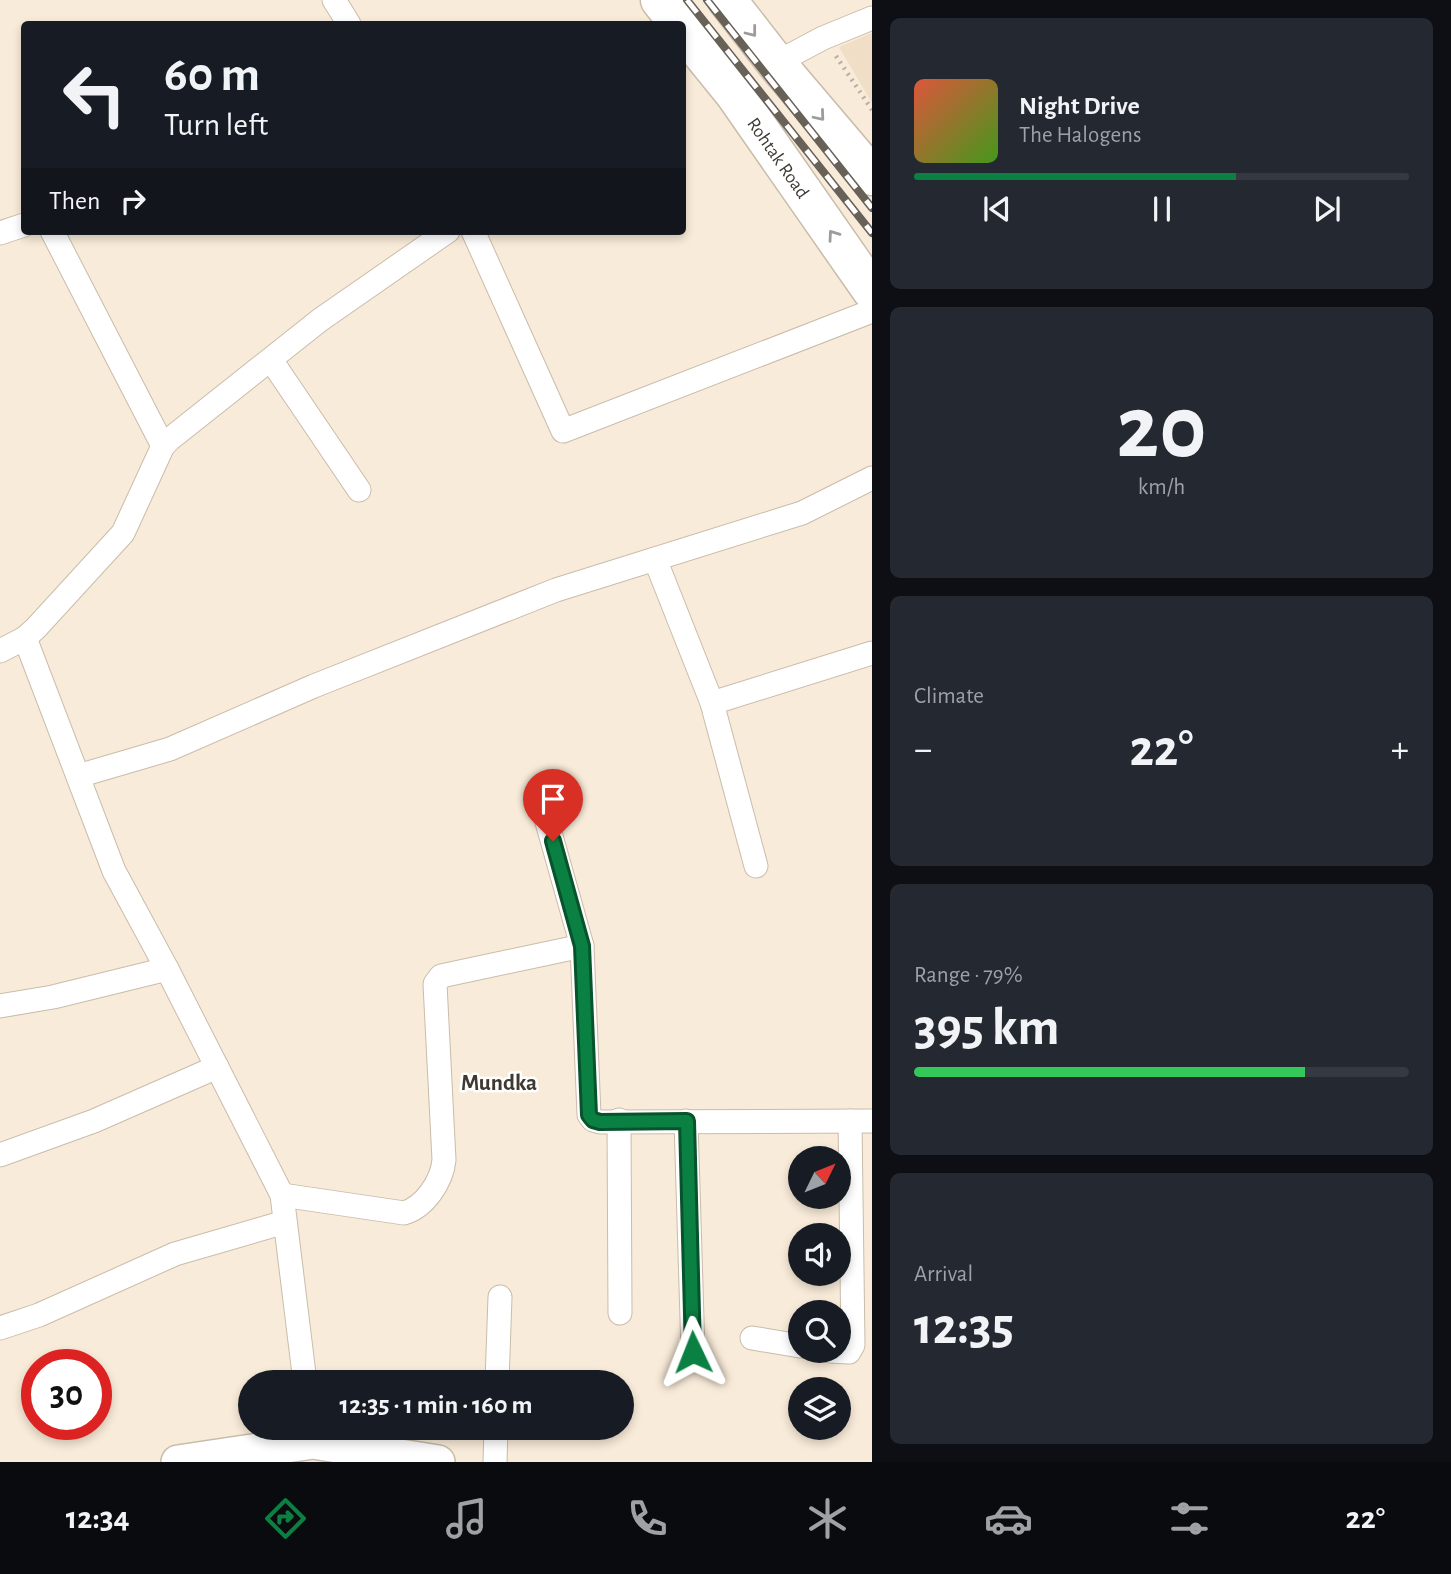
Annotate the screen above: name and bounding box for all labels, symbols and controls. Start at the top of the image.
one-way arrow [743,24,756,36]
icon: left [49,49,140,140]
text: 60 m [164,51,260,100]
text: Night Drive [1019,93,1140,119]
one-way arrow [812,107,824,120]
text: Turn left [164,109,268,141]
street label: Rohtak Road [743,114,812,202]
text: The Halogens [1019,124,1141,147]
icon: right [114,182,152,220]
text: Then [49,188,100,214]
icon: previous [978,190,1016,228]
icon: pause [1143,190,1181,228]
icon: next [1308,190,1346,228]
one-way arrow [829,230,841,243]
text: 20 [1116,383,1207,474]
text: km/h [1138,476,1185,499]
text: Climate [914,685,984,708]
text: 22° [1129,723,1194,775]
text: − [914,731,932,769]
text: + [1391,731,1409,769]
pin [523,769,583,841]
icon: arrive [534,780,572,818]
text: Range · 79% [914,964,1023,987]
text: 395 km [914,1002,1060,1054]
district label: Mundka [461,1072,537,1095]
north arrow [788,1146,850,1209]
map controls [788,1146,851,1440]
button: sound [788,1223,851,1286]
text: Arrival [914,1263,973,1286]
button: search [788,1300,851,1363]
text: 12:35 [914,1301,1014,1353]
position arrow [656,1315,730,1389]
speed limit sign: 30 [21,1349,112,1440]
button: layers [788,1377,851,1440]
text: 12:35 · 1 min · 160 m [340,1392,532,1418]
icon: directions [261,1494,310,1543]
icon: music [442,1494,491,1543]
icon: phone [623,1494,672,1543]
icon: climate [803,1494,852,1543]
icon: car [984,1494,1033,1543]
icon: filters [1165,1494,1214,1543]
text: 12:34 [66,1502,130,1534]
text: 22° [1346,1502,1385,1534]

